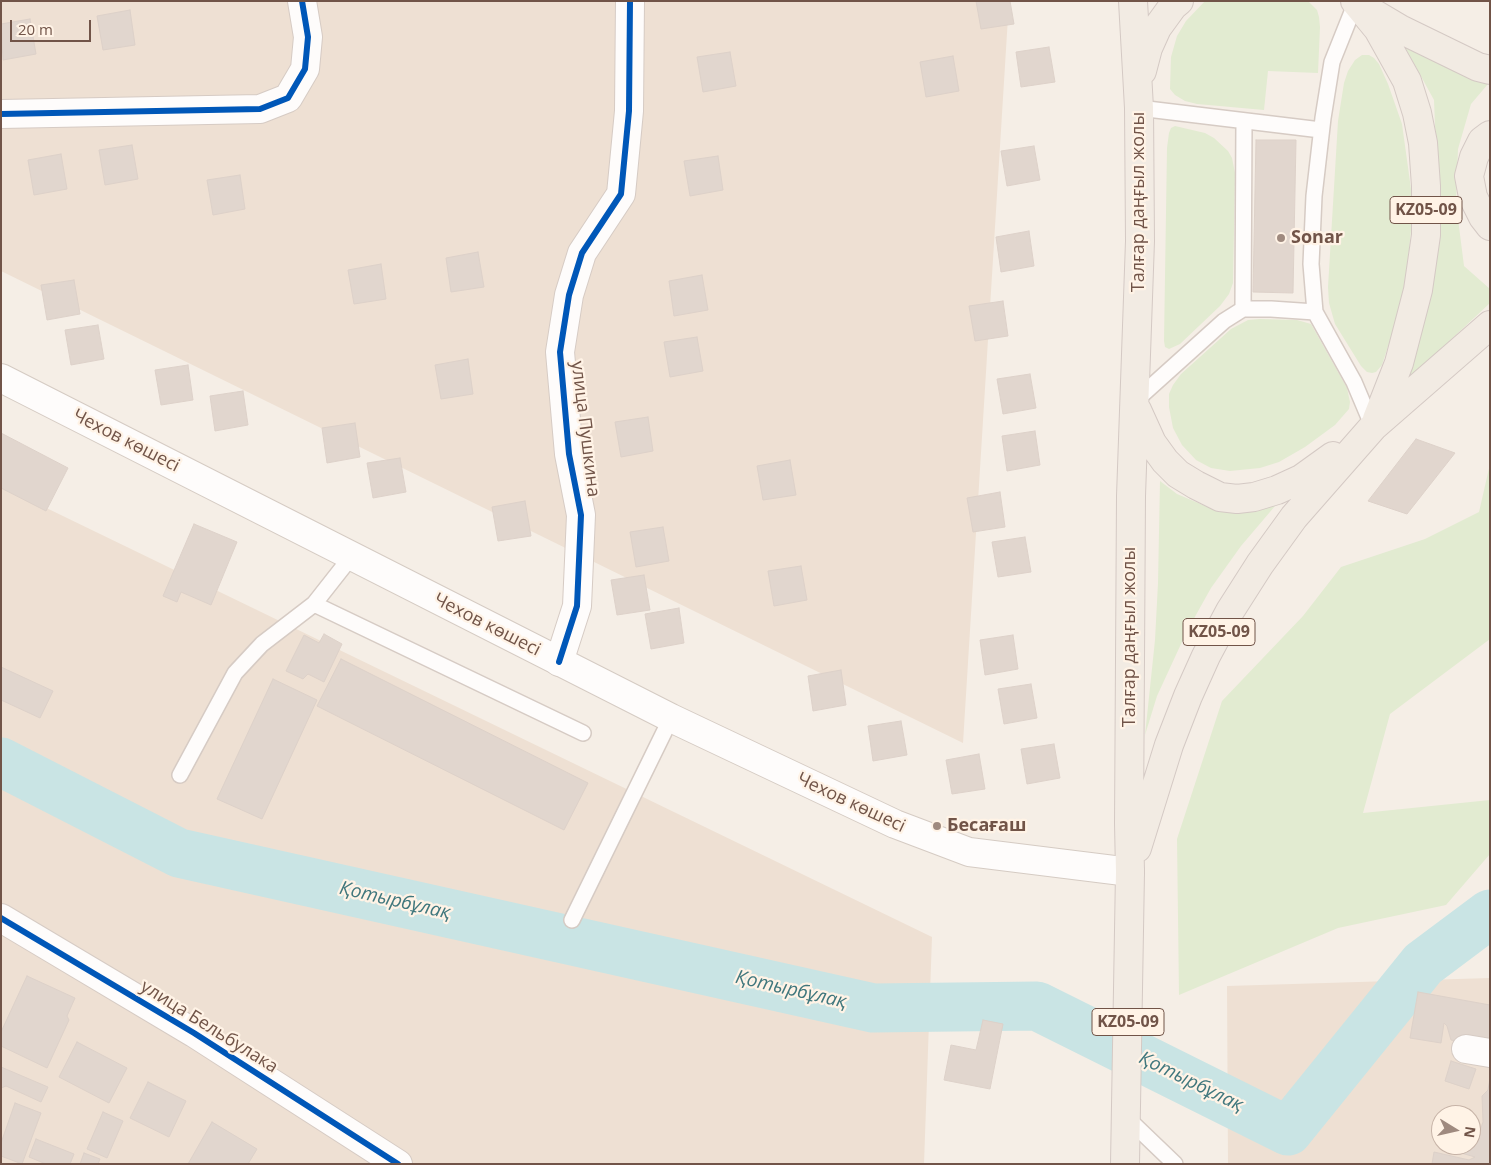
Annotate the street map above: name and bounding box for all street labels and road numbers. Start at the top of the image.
street label: Талғар даңғыл жолы [1128,112,1150,292]
road number: KZ05-09 [1390,196,1462,224]
street label: улица Пушкина [566,360,604,498]
street label: Чехов көшесі [69,405,183,477]
street label: Талғар даңғыл жолы [1119,547,1141,727]
street label: Чехов көшесі [430,589,544,661]
road number: KZ05-09 [1183,618,1255,646]
street label: Чехов көшесі [793,768,909,838]
street label: улица Бельбулака [136,976,282,1078]
road number: KZ05-09 [1092,1009,1164,1036]

